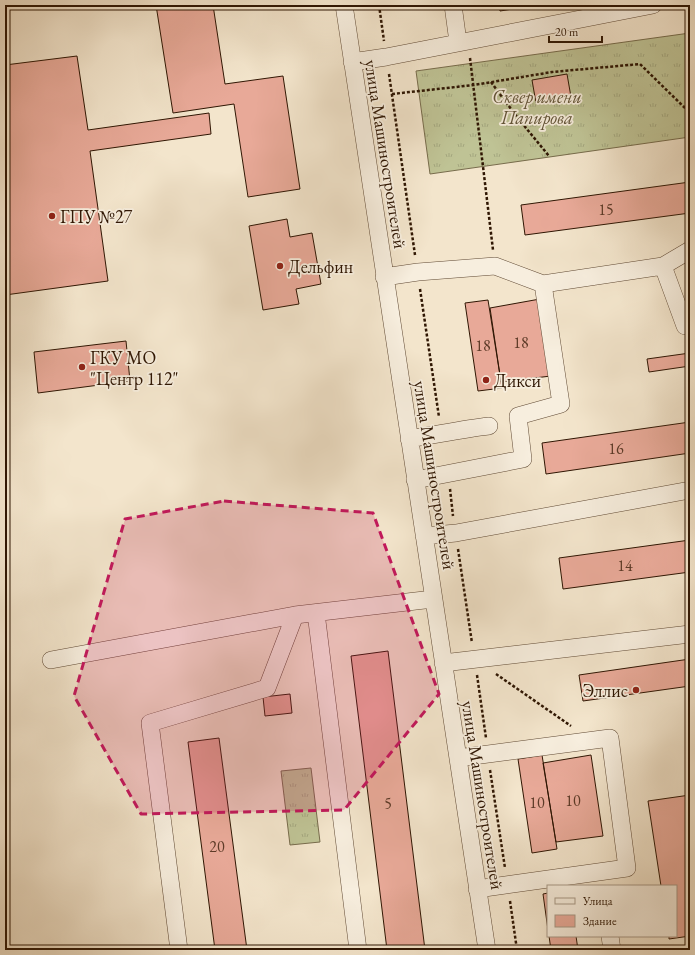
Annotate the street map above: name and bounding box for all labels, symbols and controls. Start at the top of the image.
scale bar [549,18,602,44]
text: 20 m [555,24,579,40]
street label: улица Машиностроителей [360,58,412,251]
park label: Сквер имени Папирова [492,85,582,130]
house number: 15 [598,199,614,220]
place label: ГПУ №27 [60,205,133,228]
marker: ГПУ №27 [47,211,57,221]
place label: Дельфин [288,255,353,278]
marker: Дельфин [275,261,285,271]
house number: 18 [513,332,529,353]
house number: 18 [475,335,491,356]
place label: ГКУ МО "Центр 112" [90,346,179,390]
marker: ГКУ МО "Центр 112" [77,362,87,372]
place label: Дикси [494,369,541,392]
marker: Дикси [481,375,491,385]
street label: улица Машиностроителей [409,379,461,572]
house number: 16 [608,438,624,459]
house number: 14 [617,555,633,576]
place label: Эллис [583,679,628,702]
marker: Эллис [631,685,641,695]
street label: улица Машиностроителей [457,699,509,892]
house number: 10 [565,790,581,811]
house number: 10 [529,792,545,813]
house number: 5 [384,793,392,814]
house number: 20 [209,836,225,857]
legend [547,885,677,937]
text: Улица [582,893,613,909]
text: Здание [583,913,617,929]

